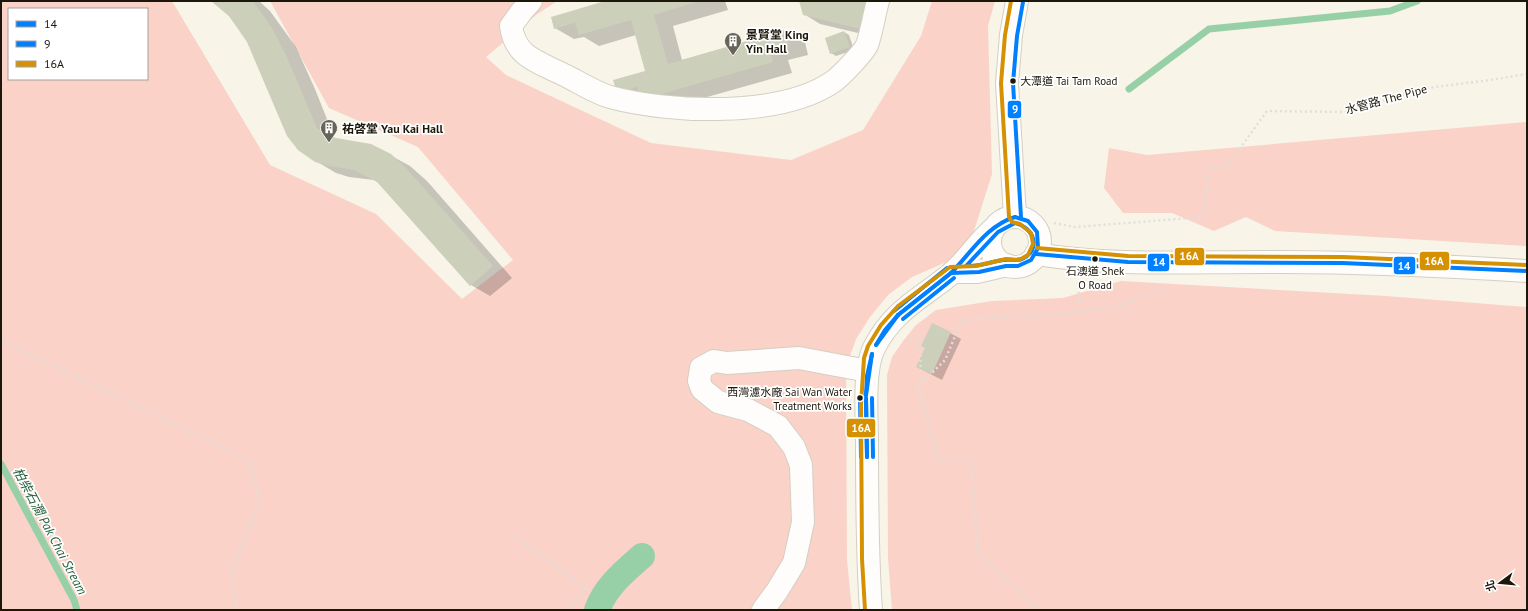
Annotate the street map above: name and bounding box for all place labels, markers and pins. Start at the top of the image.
place label: 景賢堂 King Yin Hall [745,27,809,56]
building icon: 景賢堂 King Yin Hall [723,31,743,56]
place label: 大潭道 Tai Tam Road [1020,74,1118,88]
marker: 大潭道 Tai Tam Road [1008,76,1018,86]
building icon: 祐啓堂 Yau Kai Hall [319,118,339,143]
place label: 祐啓堂 Yau Kai Hall [342,121,443,136]
marker: 石澳道 Shek O Road [1090,254,1100,264]
place label: 石澳道 Shek O Road [1066,264,1125,292]
place label: 西灣濾水廠 Sai Wan Water Treatment Works [727,385,852,413]
marker: 西灣濾水廠 Sai Wan Water Treatment Works [855,393,865,403]

